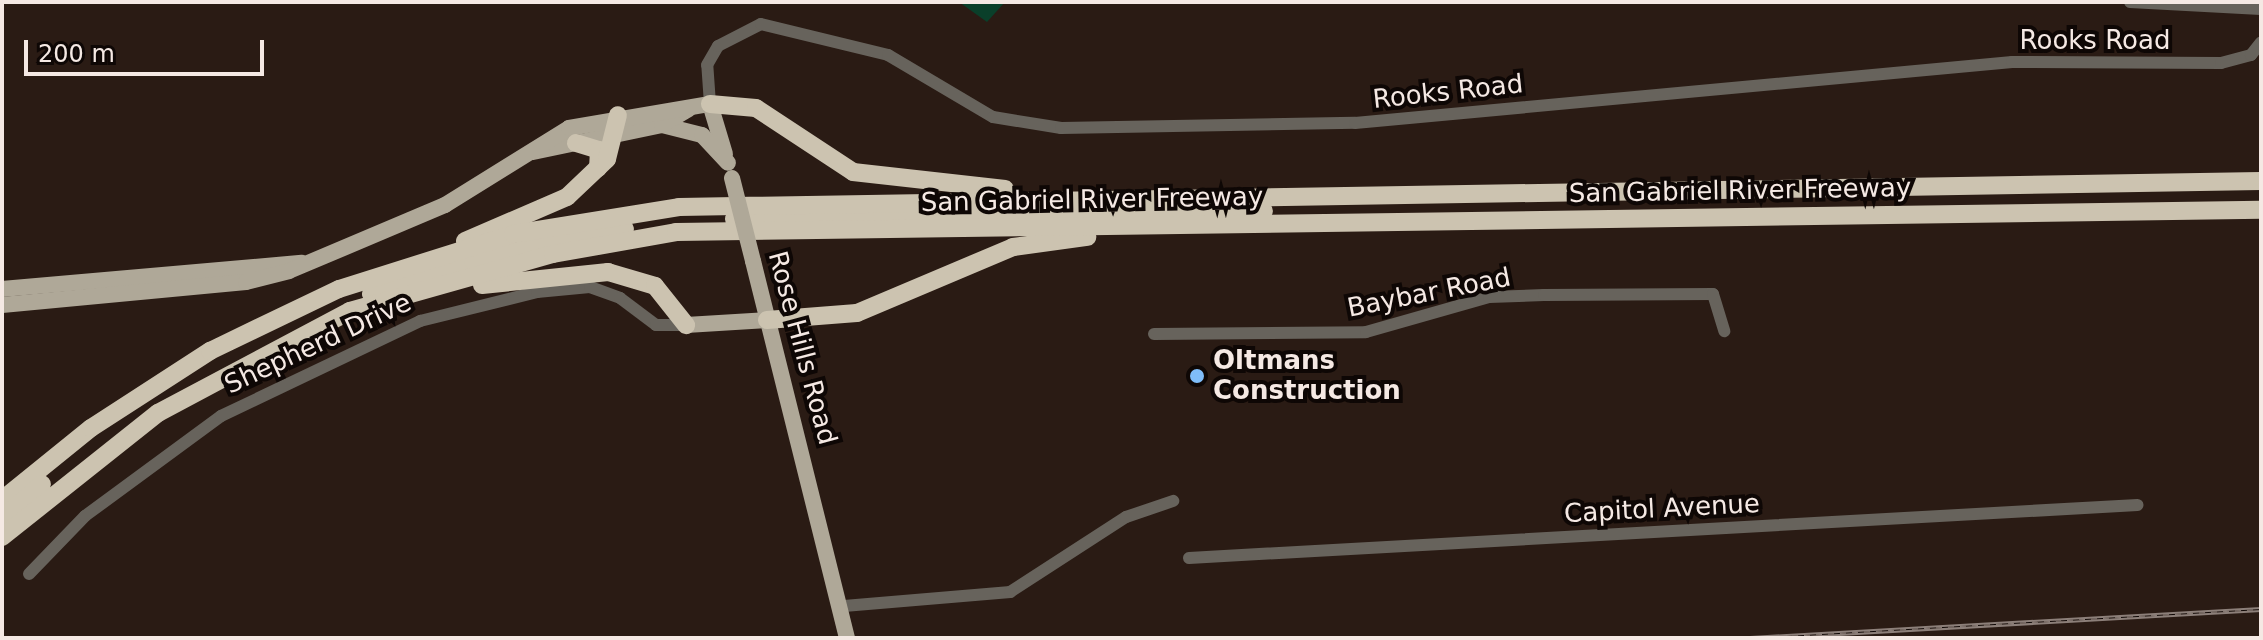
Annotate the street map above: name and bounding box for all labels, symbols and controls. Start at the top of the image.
scale bar [28,24,268,74]
street label: Rooks Road [2020,25,2170,57]
text: 200 m [38,40,115,68]
street label: Rooks Road [1371,69,1525,115]
street label: San Gabriel River Freeway [1568,172,1912,210]
street label: San Gabriel River Freeway [920,181,1264,219]
street label: Rose Hills Road [761,248,843,448]
street label: Baybar Road [1345,262,1513,324]
street label: Shepherd Drive [220,287,416,401]
place label: Oltmans Construction [1213,345,1401,406]
marker: Oltmans Construction [1188,367,1206,385]
street label: Capitol Avenue [1563,488,1761,530]

